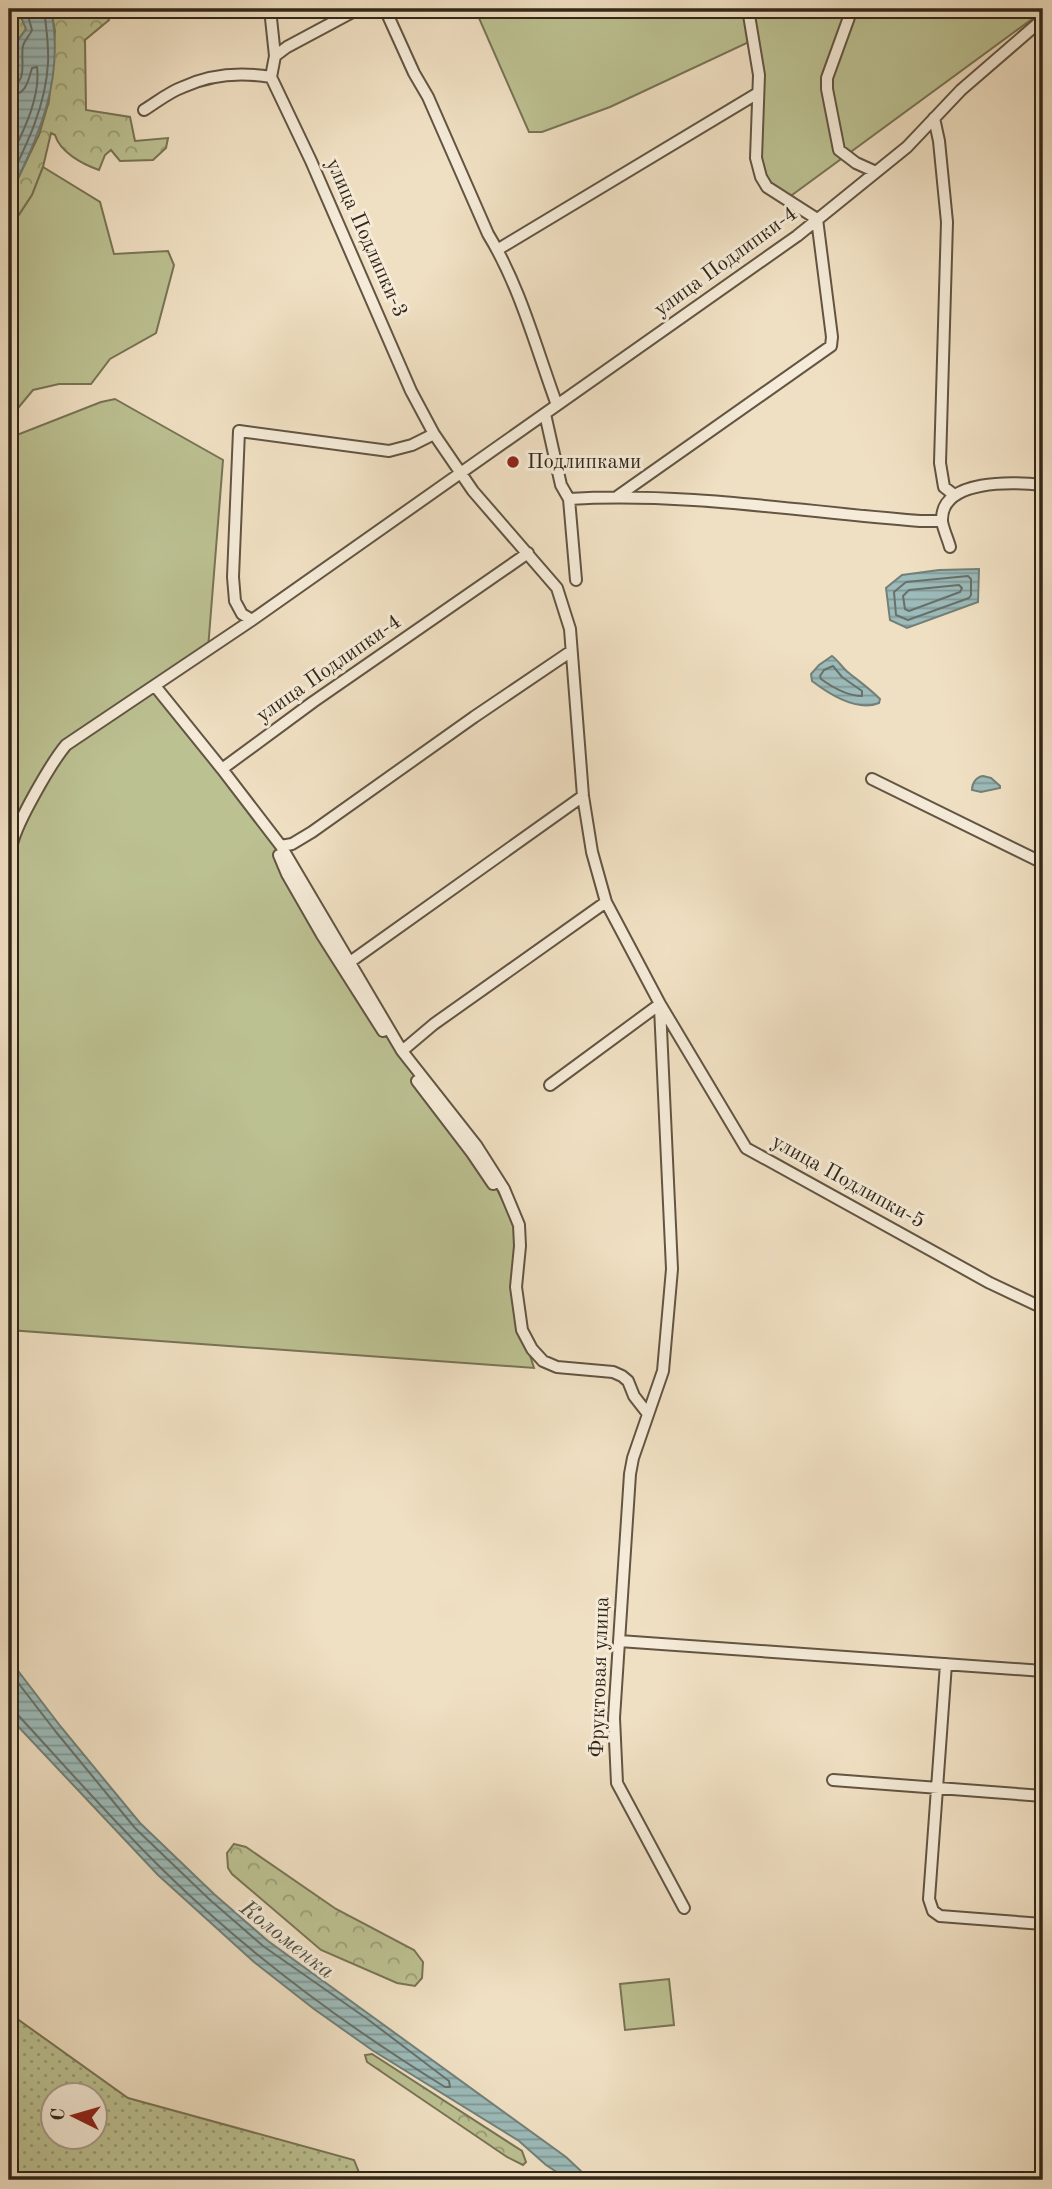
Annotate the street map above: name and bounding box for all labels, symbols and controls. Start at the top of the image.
street label: улица Подлипки-3 [322,155,410,321]
street label: улица Подлипки-4 [650,203,802,321]
place label: Подлипками [527,452,641,473]
marker: Подлипками [505,454,521,470]
street label: улица Подлипки-4 [253,611,405,727]
street label: улица Подлипки-5 [768,1131,928,1233]
street label: Фруктовая улица [587,1596,613,1758]
water label: Коломенка [235,1896,338,1984]
north arrow [38,2080,108,2150]
text: С [50,2108,70,2122]

